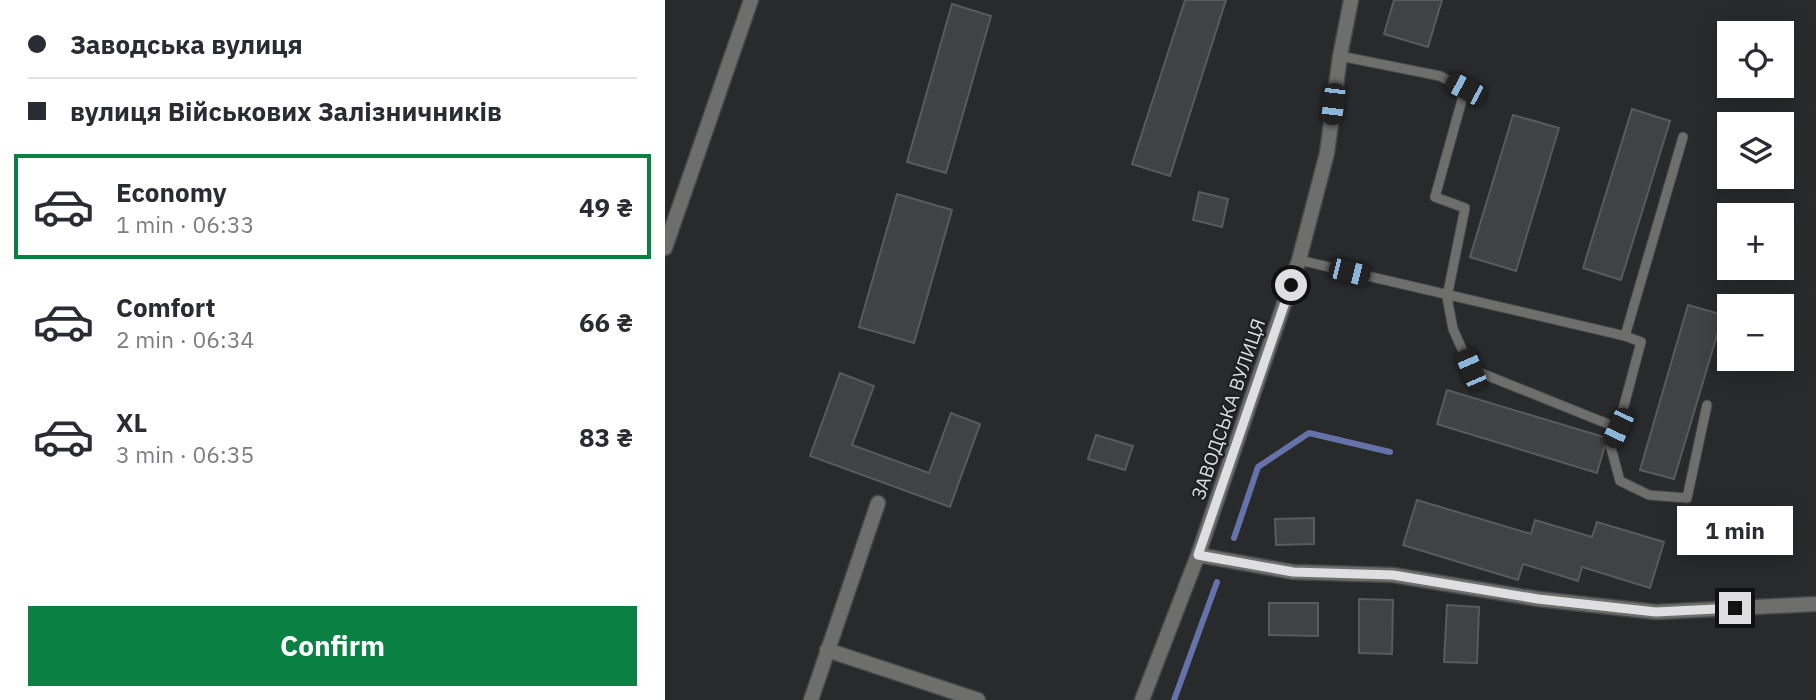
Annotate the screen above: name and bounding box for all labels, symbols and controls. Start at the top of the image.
map controls [1717,21,1794,371]
button: locate [1717,21,1794,98]
text: Заводська вулиця [70,27,303,61]
car [1442,70,1489,108]
car [1321,82,1346,126]
text: вулиця Військових Залізничників [70,94,502,128]
button: layers [1717,112,1794,189]
icon: car [32,175,95,238]
text: Economy [116,175,227,209]
text: 49 ₴ [579,190,633,224]
button: + [1717,203,1794,280]
text: 1 min · 06:33 [116,209,254,239]
car [1327,257,1372,287]
route start [1275,269,1307,301]
icon: car [32,290,95,353]
text: Comfort [116,290,215,324]
button: − [1717,294,1794,371]
text: 66 ₴ [579,305,633,339]
street label: ЗАВОДСЬКА ВУЛИЦЯ [1186,315,1270,503]
text: 2 min · 06:34 [116,324,254,354]
car [1454,346,1489,392]
icon: car [32,405,95,468]
text: XL [116,405,147,439]
car [1600,405,1637,451]
text: 83 ₴ [579,420,633,454]
text: 3 min · 06:35 [116,439,254,469]
callout: 1 min [1677,506,1793,556]
text: 1 min [1705,515,1765,545]
route end [1719,592,1751,624]
button: Confirm [28,606,637,686]

